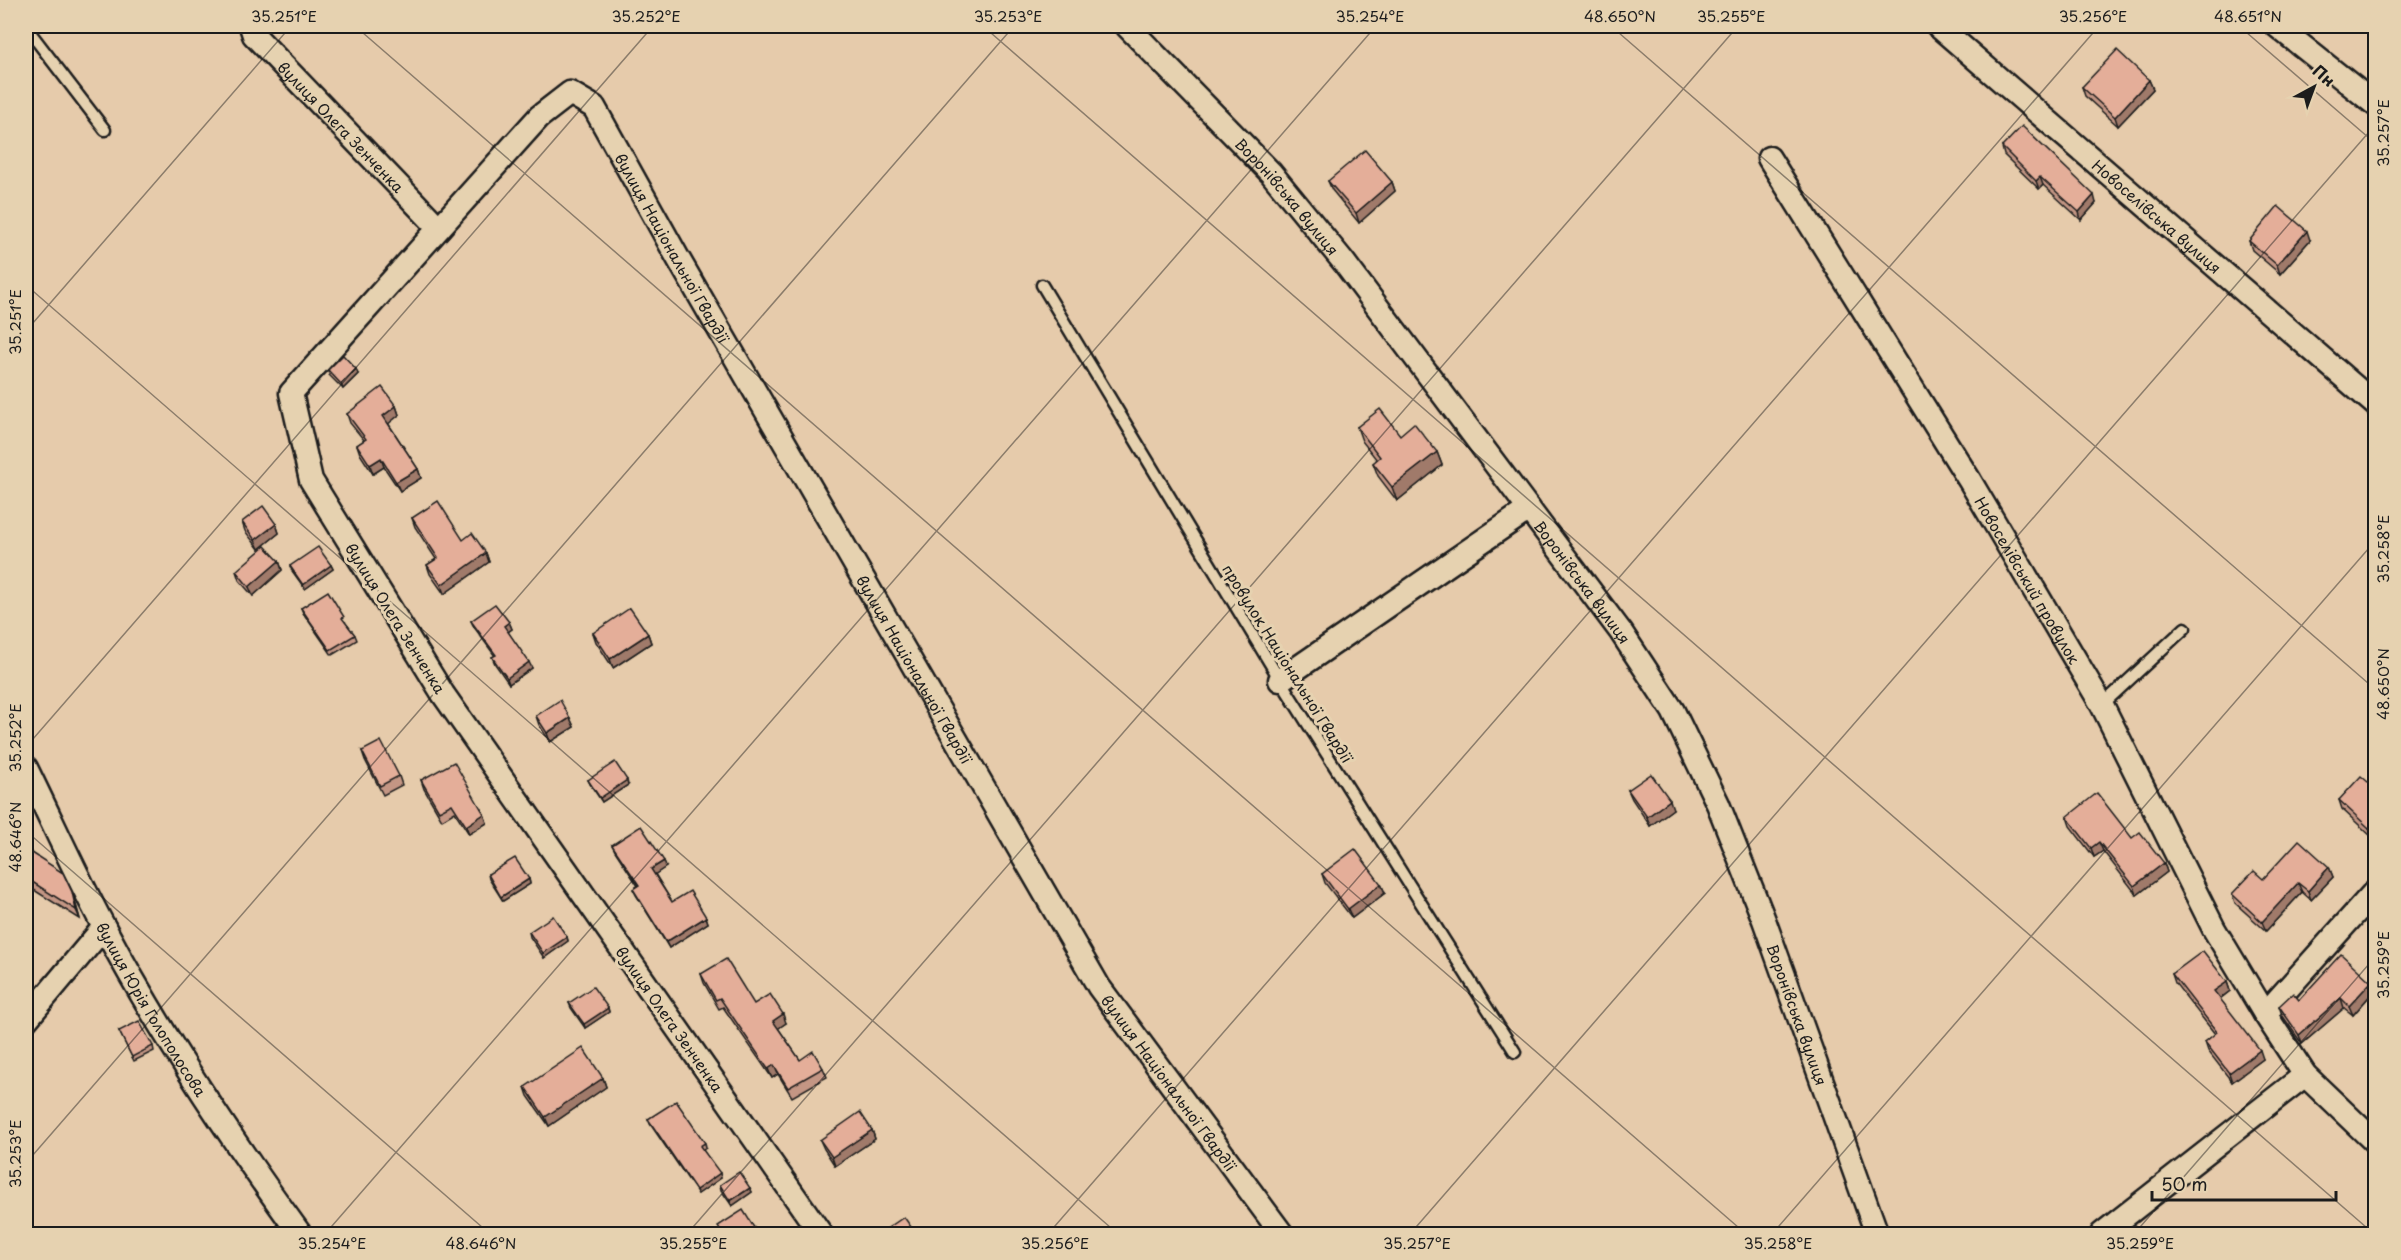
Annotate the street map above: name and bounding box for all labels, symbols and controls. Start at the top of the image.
text: 35.251°E [251,4,317,27]
text: 35.252°E [611,4,681,27]
text: 35.253°E [974,4,1042,27]
text: 35.254°E [1336,4,1404,27]
text: 48.650°N [1584,4,1656,27]
text: 35.255°E [1697,4,1765,27]
text: 35.256°E [2059,4,2127,27]
text: 48.651°N [2214,4,2282,27]
street label: вулиця Олега Зенченка [273,56,411,198]
north arrow [2284,57,2344,117]
text: Пн [2308,58,2341,92]
text: 35.257°E [2371,99,2394,167]
street label: Воронівська вулиця [1230,132,1345,260]
street label: вулиця Національної Гвардії [610,149,736,347]
street label: Новоселівська вулиця [2088,153,2227,278]
text: 35.251°E [3,289,26,355]
street label: Новоселівський провулок [1970,492,2087,668]
street label: Воронівська вулиця [1529,515,1637,648]
text: 35.258°E [2371,515,2394,584]
street label: вулиця Олега Зенченка [340,538,452,698]
street label: провулок Національної Гвардії [1217,559,1359,767]
street label: вулиця Національної Гвардії [852,570,979,768]
text: 48.650°N [2371,648,2394,720]
text: 35.252°E [3,703,26,773]
text: 48.646°N [3,801,26,873]
street label: вулиця Юрія Голополосова [92,917,213,1101]
text: 35.259°E [2371,931,2394,999]
street label: Воронівська вулиця [1762,940,1834,1088]
street label: вулиця Олега Зенченка [611,941,730,1097]
street label: вулиця Національної Гвардії [1096,989,1243,1176]
text: 35.253°E [3,1120,26,1188]
scale bar [2152,1164,2336,1202]
text: 50 m [2161,1170,2208,1197]
text: 35.254°E [298,1231,366,1254]
text: 48.646°N [445,1231,517,1254]
text: 35.255°E [659,1231,727,1254]
text: 35.256°E [1021,1231,1089,1254]
text: 35.257°E [1383,1231,1451,1254]
text: 35.258°E [1744,1231,1813,1254]
text: 35.259°E [2106,1231,2174,1254]

